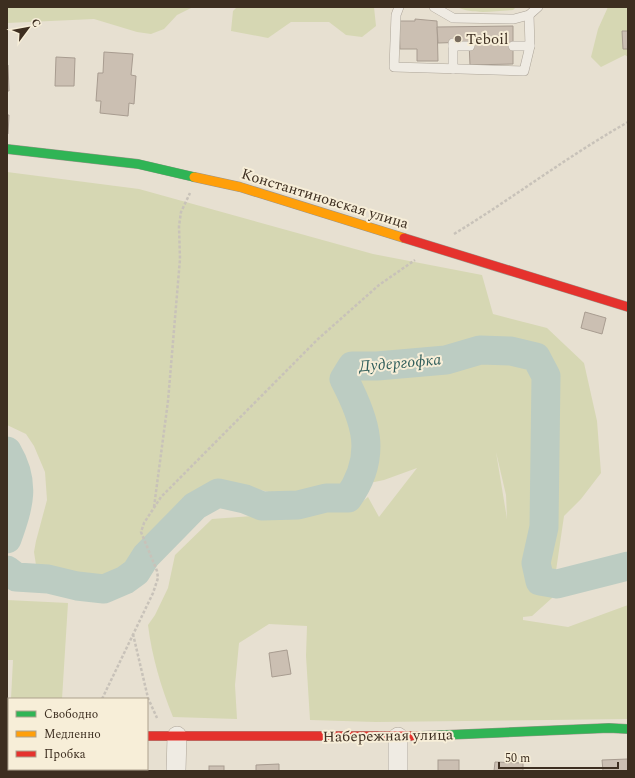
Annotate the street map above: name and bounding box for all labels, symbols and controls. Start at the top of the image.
north arrow [8,8,48,48]
text: С [27,15,45,31]
place label: Teboil [466,28,508,51]
marker: Teboil [453,34,463,44]
street label: Константиновская улица [238,163,412,236]
water label: Дудергофка [357,347,442,379]
legend [8,698,148,770]
text: Свободно [44,705,98,724]
street label: Набережная улица [322,723,454,749]
text: Медленно [44,725,101,744]
scale bar [499,744,618,770]
text: Пробка [44,745,86,764]
text: 50 m [505,749,530,768]

